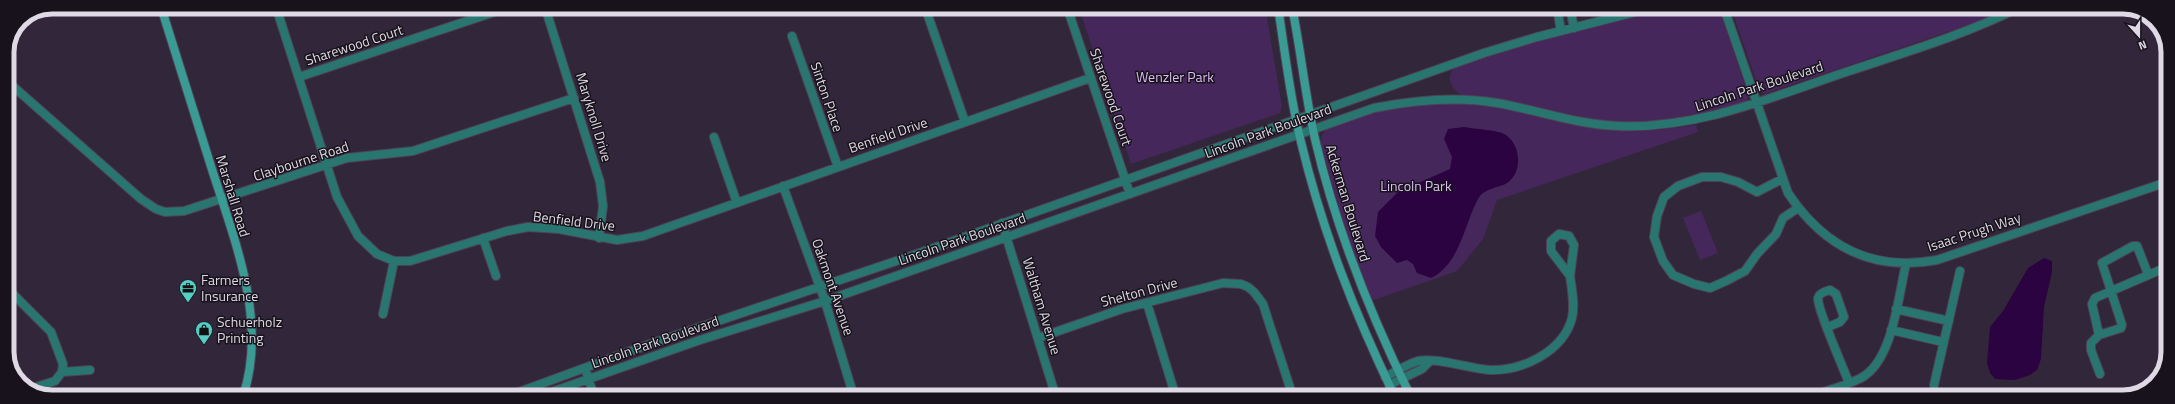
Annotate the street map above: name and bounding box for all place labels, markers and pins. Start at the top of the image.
place label: Farmers Insurance [201,269,258,306]
office icon: Farmers Insurance [178,278,198,303]
place label: Schuerholz Printing [217,311,282,348]
shop icon: Schuerholz Printing [194,320,214,345]

